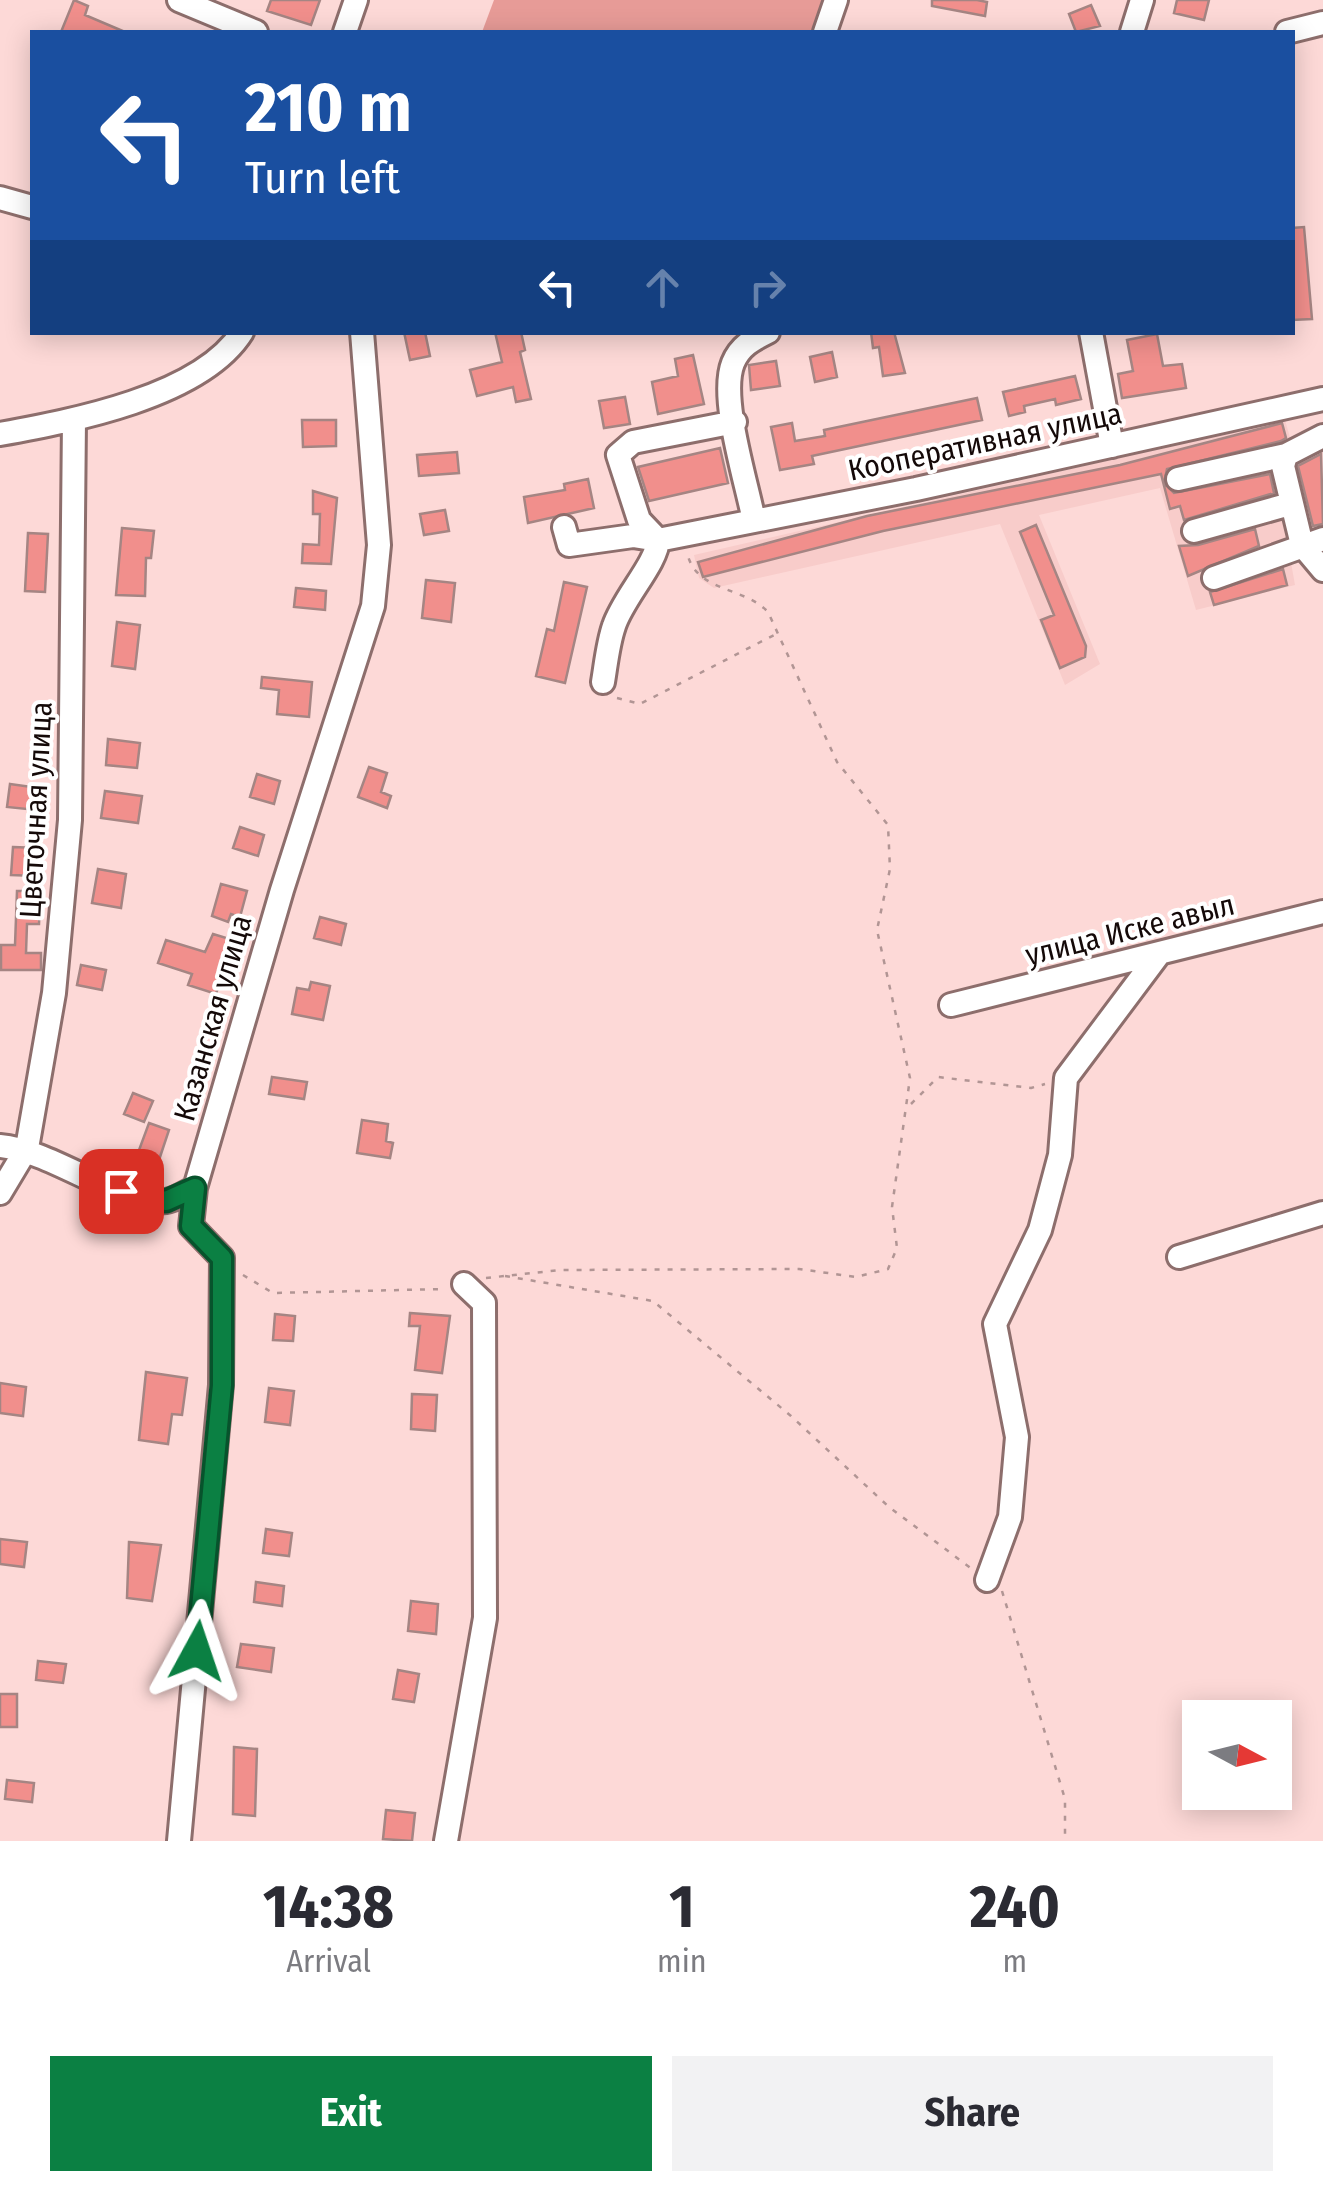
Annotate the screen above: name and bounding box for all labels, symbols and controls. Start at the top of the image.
text: 210 m [245,66,412,150]
icon: left [80,70,210,200]
text: Turn left [245,151,400,205]
icon: left [530,260,585,315]
icon: ahead [635,260,690,315]
icon: right [740,260,795,315]
street label: Кооперативная улица [845,395,1125,489]
street label: Цветочная улица [12,701,60,919]
street label: улица Иске авыл [1022,887,1238,973]
street label: Казанская улица [166,911,260,1125]
pin [79,1149,164,1234]
icon: arrive [94,1164,149,1219]
position arrow [145,1599,249,1703]
north arrow [1182,1700,1292,1810]
map controls [1182,1700,1292,1810]
text: 14:38 [263,1871,394,1943]
text: 1 [669,1871,695,1943]
text: 240 [970,1871,1060,1943]
text: Arrival [286,1942,371,1980]
text: min [657,1942,707,1980]
text: m [1003,1942,1027,1980]
button: Exit [50,2056,652,2171]
button: Share [672,2056,1273,2171]

